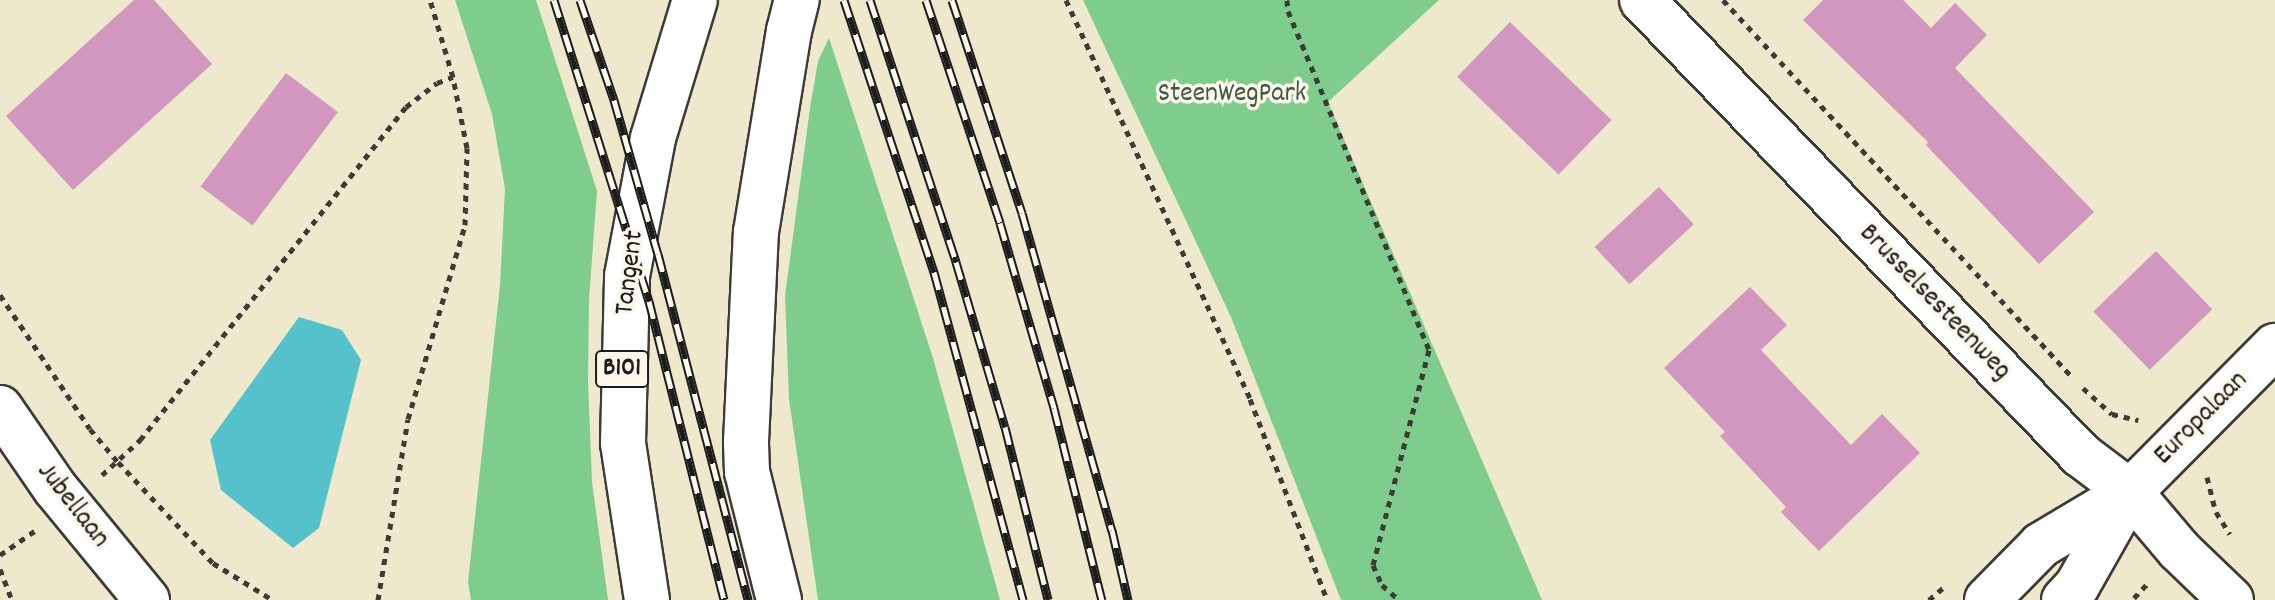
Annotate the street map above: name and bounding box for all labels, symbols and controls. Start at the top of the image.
park label: SteenWegPark [1158,78,1306,112]
street label: Brusselsesteenweg [1851,218,2017,388]
street label: Tangent [609,229,653,317]
road number: B101 [594,347,650,391]
street label: Europalaan [2148,365,2256,473]
street label: Jubellaan [28,457,116,555]

